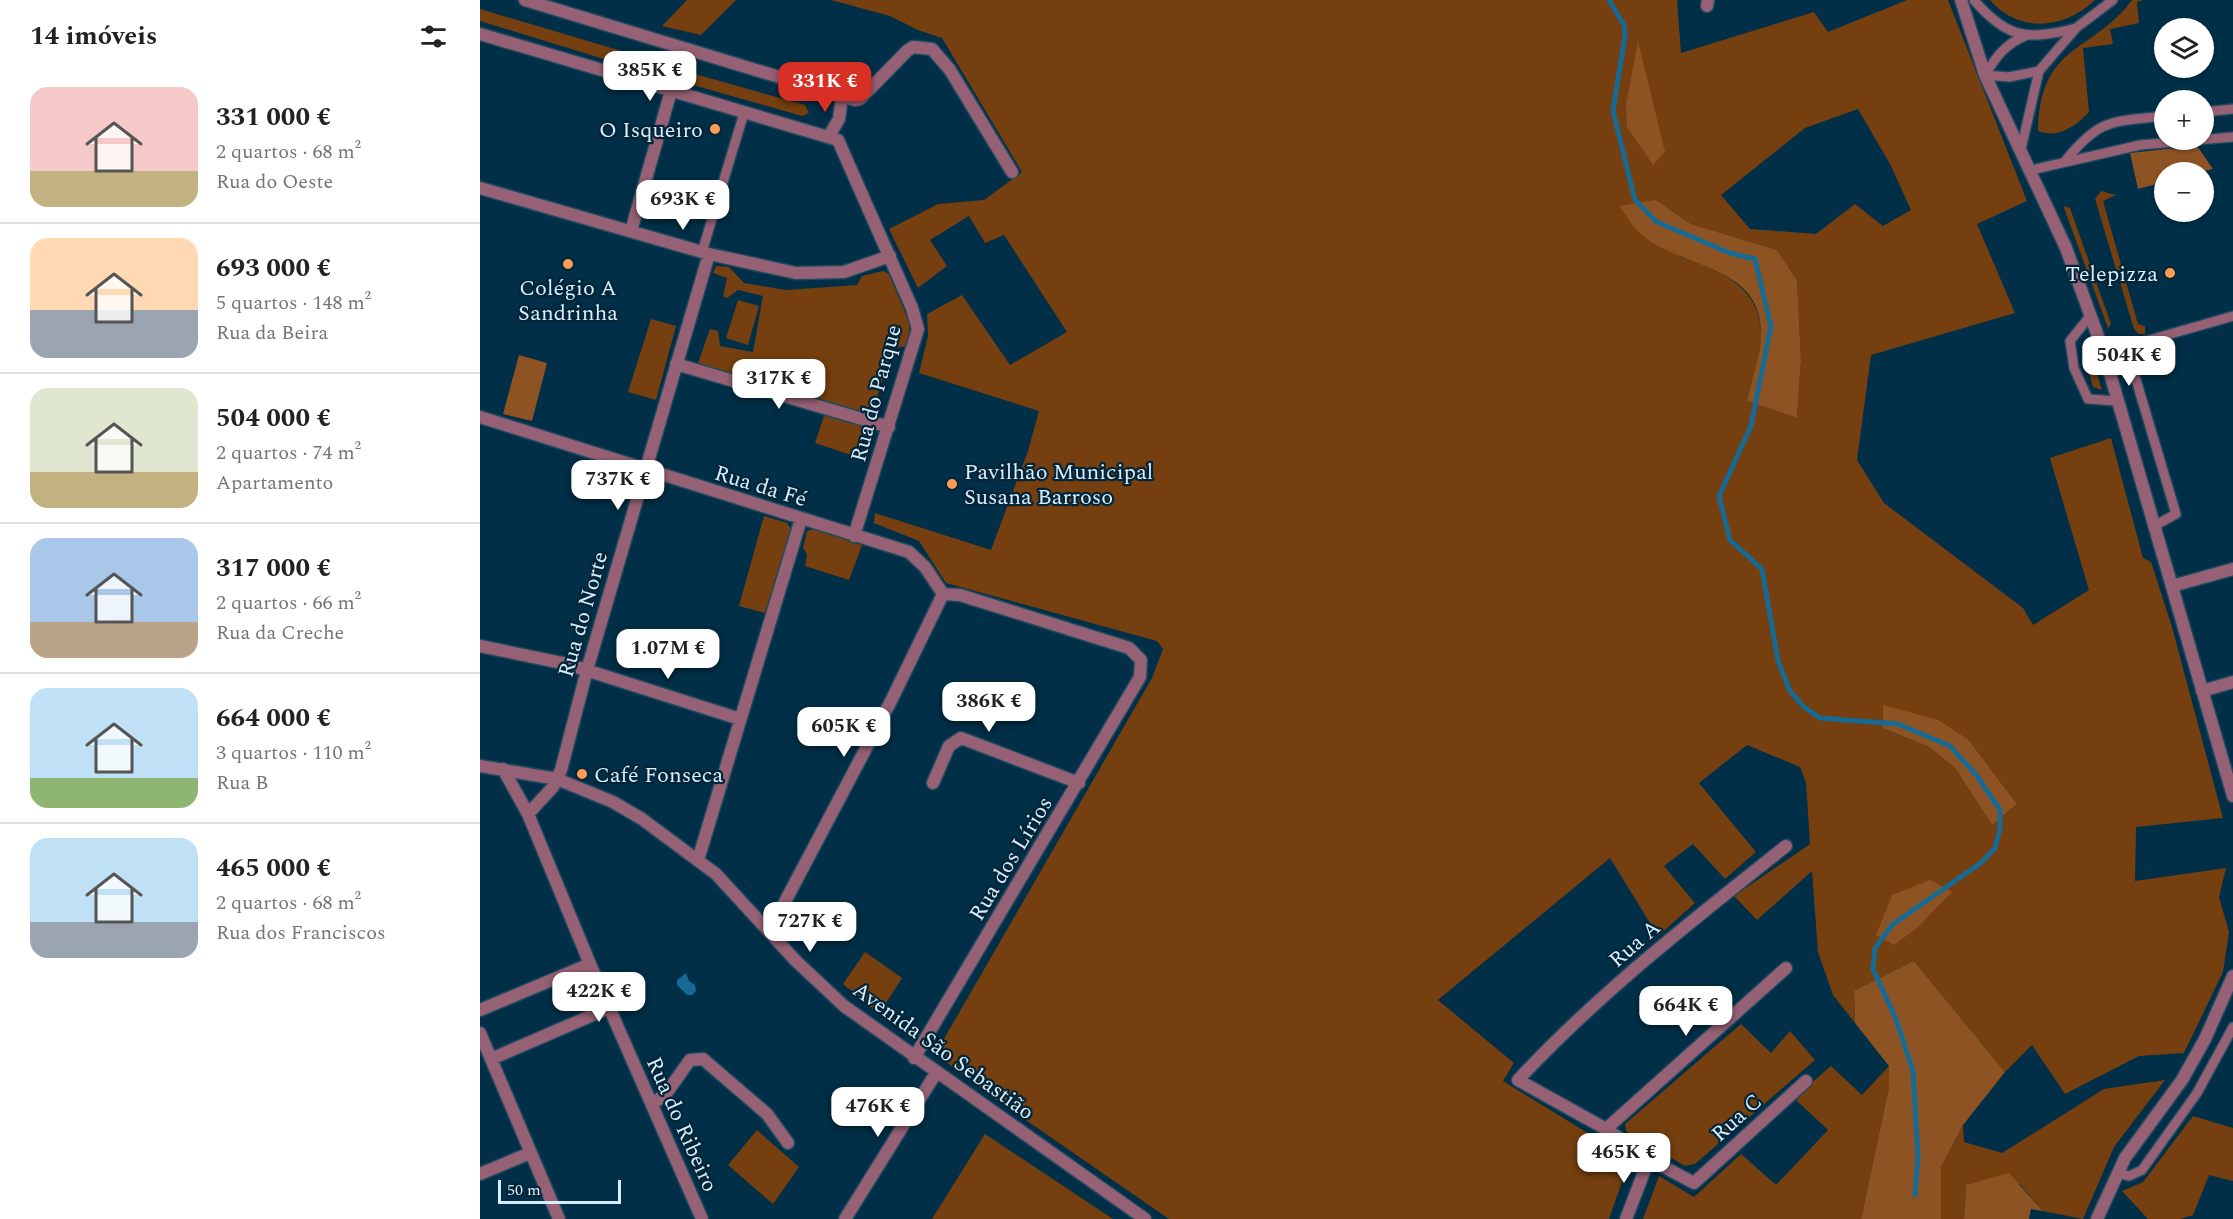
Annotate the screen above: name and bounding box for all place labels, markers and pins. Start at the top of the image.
pin: 385K € [601,51,699,102]
pin: 331K € [776,62,874,113]
place label: O Isqueiro [599,114,703,147]
marker: O Isqueiro [708,122,722,136]
pin: 693K € [634,180,732,231]
marker: Colégio A Sandrinha [561,257,575,271]
place label: Telepizza [2065,258,2158,291]
marker: Telepizza [2163,266,2177,280]
place label: Colégio A Sandrinha [518,272,618,330]
pin: 504K € [2080,336,2178,387]
pin: 317K € [730,359,828,410]
place label: Pavilhão Municipal Susana Barroso [964,456,1153,514]
pin: 737K € [569,460,667,511]
marker: Pavilhão Municipal Susana Barroso [945,477,959,491]
pin: 1.07M € [613,629,723,680]
pin: 386K € [940,682,1038,733]
pin: 605K € [795,707,893,758]
place label: Café Fonseca [594,759,723,792]
marker: Café Fonseca [575,767,589,781]
pin: 727K € [761,902,859,953]
pin: 422K € [550,972,648,1023]
pin: 664K € [1637,986,1735,1037]
pin: 476K € [829,1087,927,1138]
pin: 465K € [1575,1133,1673,1184]

